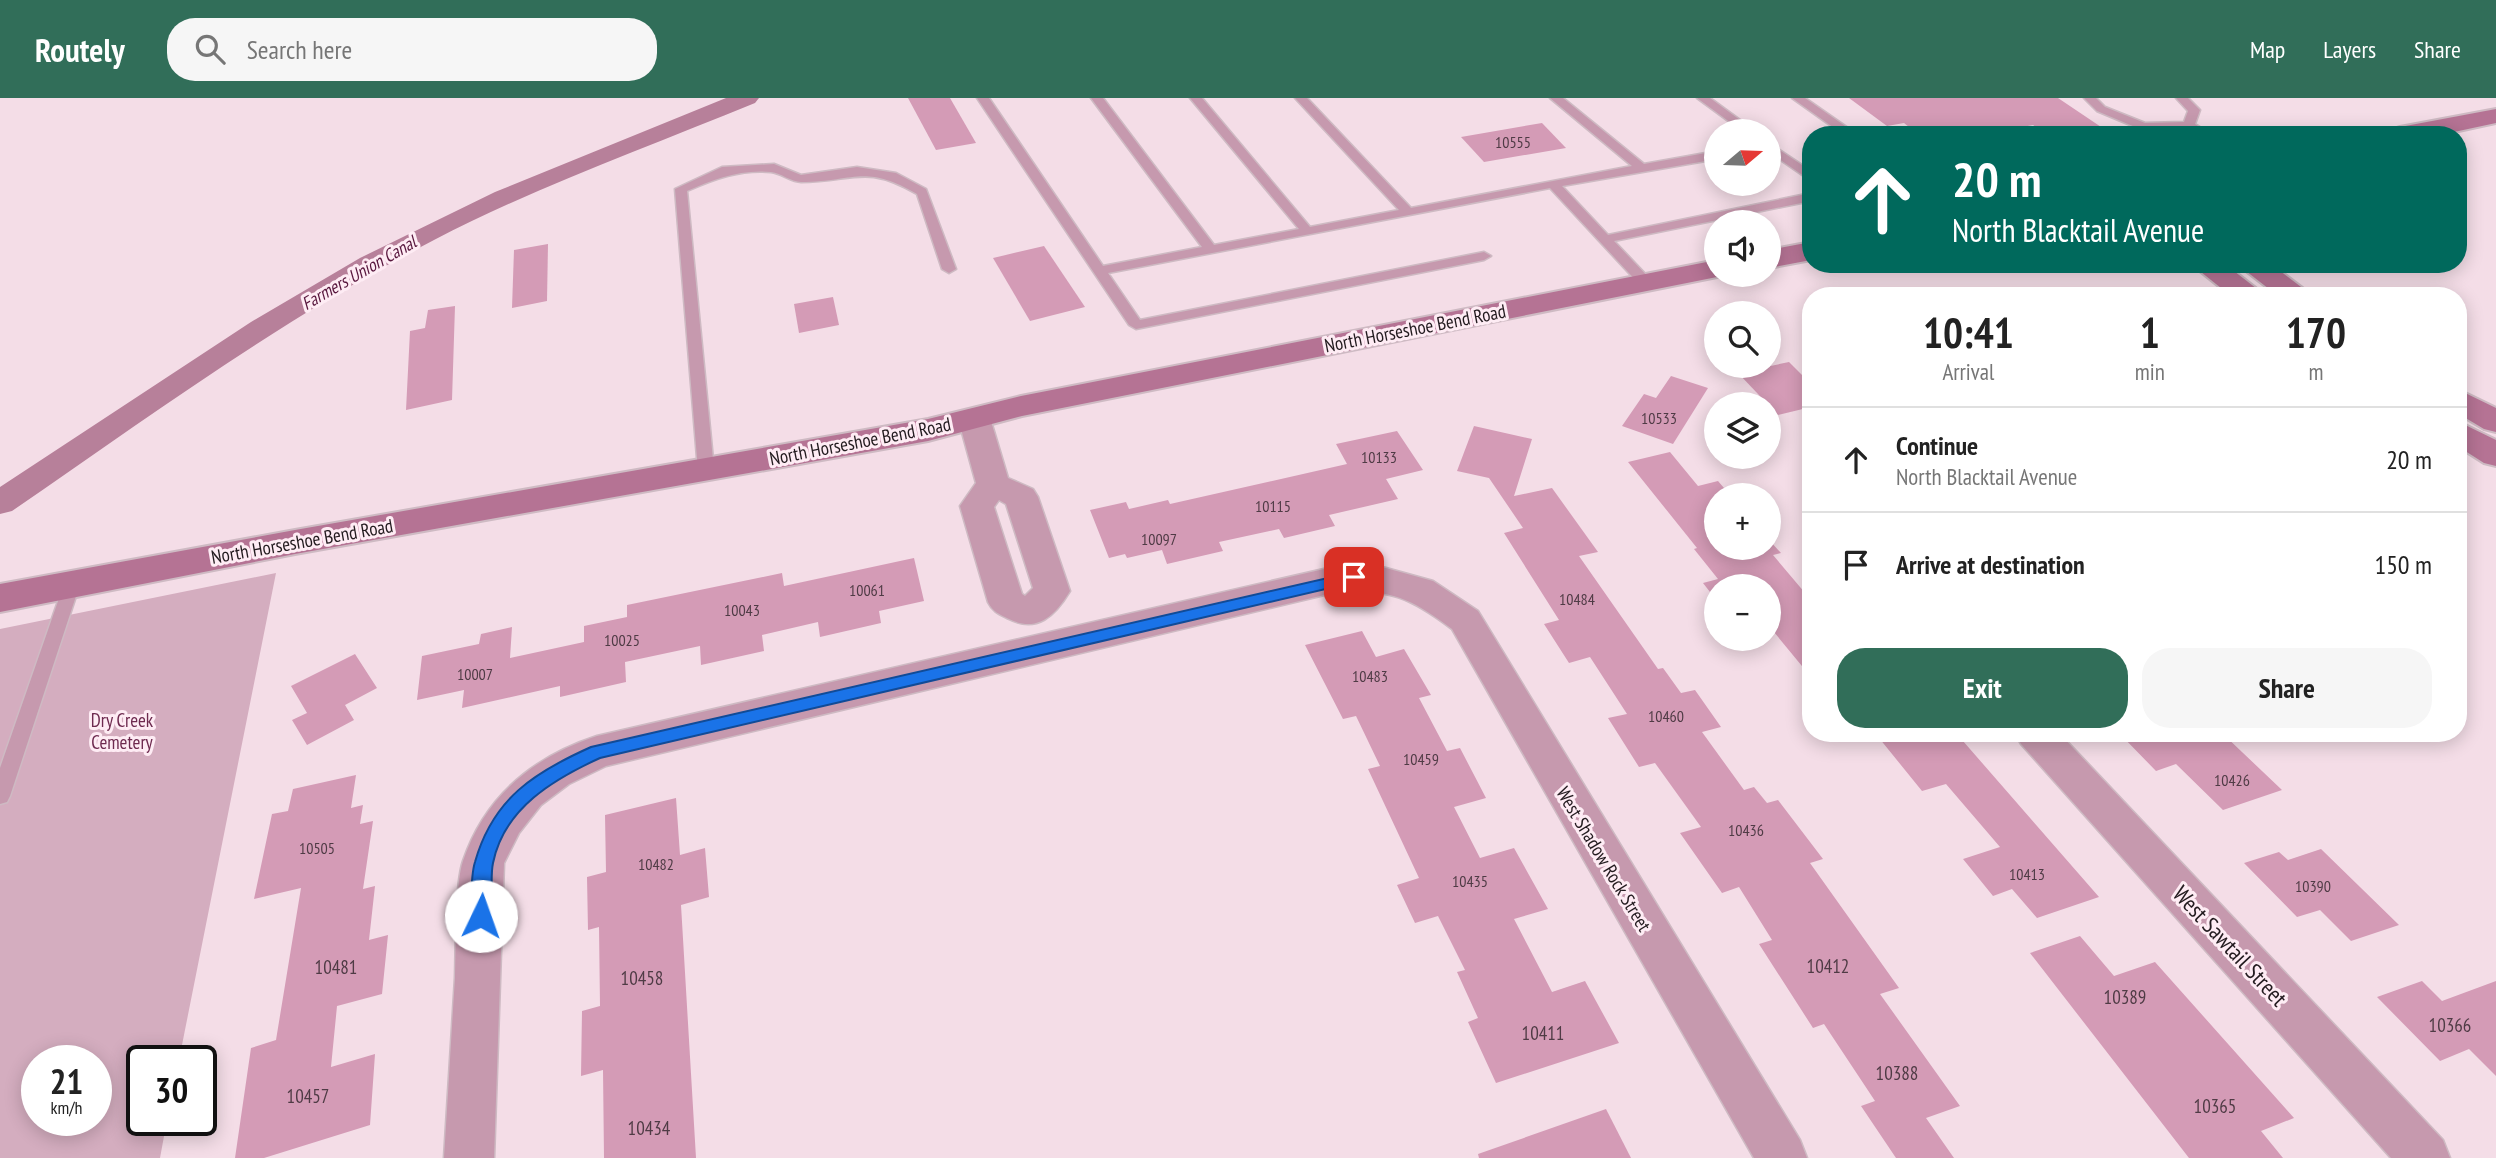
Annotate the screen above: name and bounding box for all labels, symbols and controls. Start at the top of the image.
search box [167,18,657,81]
text: Routely [35,28,125,71]
icon: search [191,30,229,68]
text: Search here [247,33,352,66]
text: Map [2250,34,2285,65]
text: Layers [2323,34,2376,65]
text: Share [2414,34,2461,65]
north arrow [1704,119,1782,196]
map controls [1704,119,1781,651]
house number: 10555 [1495,132,1531,152]
text: 20 m [1952,147,2041,211]
icon: ahead [1837,154,1928,245]
text: North Blacktail Avenue [1952,209,2204,251]
button: sound [1704,210,1781,287]
water label: Farmers Union Canal [297,230,422,315]
street label: North Horseshoe Bend Road [1322,299,1508,357]
button: search [1704,301,1781,378]
text: 10:41 [1923,305,2014,360]
text: 1 [2140,305,2160,360]
text: 170 [2286,305,2346,360]
text: Arrival [1942,357,1994,386]
text: min [2135,357,2165,386]
text: m [2308,357,2323,386]
button: layers [1704,392,1781,469]
house number: 10533 [1641,408,1677,428]
street label: North Horseshoe Bend Road [767,412,953,470]
text: Continue [1896,429,1978,462]
icon: ahead [1837,441,1875,479]
text: 20 m [2386,443,2432,476]
house number: 10133 [1361,447,1397,467]
text: North Blacktail Avenue [1896,462,2077,491]
button: + [1704,483,1781,560]
house number: 10115 [1255,496,1291,516]
street label: North Horseshoe Bend Road [209,513,395,569]
house number: 10097 [1141,529,1177,549]
icon: arrive [1837,546,1875,584]
pin [1324,547,1384,607]
text: Arrive at destination [1896,548,2085,581]
text: 150 m [2374,548,2432,581]
icon: arrive [1335,558,1373,596]
button: − [1704,574,1781,651]
house number: 10061 [849,580,885,600]
house number: 10484 [1559,589,1595,609]
house number: 10043 [724,600,760,620]
house number: 10025 [604,630,640,650]
button: Exit [1837,648,2128,728]
button: Share [2142,648,2432,728]
house number: 10007 [457,664,493,684]
house number: 10483 [1352,666,1388,686]
house number: 10460 [1648,706,1684,726]
park label: Dry Creek Cemetery [91,708,154,754]
house number: 10459 [1403,749,1439,769]
house number: 10426 [2214,770,2250,790]
street label: West Shadow Rock Street [1551,782,1657,936]
house number: 10436 [1728,820,1764,840]
house number: 10505 [299,838,335,858]
house number: 10482 [638,854,674,874]
house number: 10413 [2009,864,2045,884]
house number: 10435 [1452,871,1488,891]
house number: 10390 [2295,876,2331,896]
position arrow [444,879,518,953]
street label: West Sawtail Street [2167,879,2294,1012]
house number: 10412 [1807,954,1849,978]
house number: 10481 [315,955,357,979]
house number: 10458 [621,966,663,990]
house number: 10389 [2104,985,2146,1009]
house number: 10366 [2429,1013,2471,1037]
house number: 10411 [1522,1021,1564,1045]
speed limit sign: 30 [126,1045,217,1136]
text: 21 [50,1058,83,1104]
house number: 10388 [1876,1061,1918,1085]
house number: 10457 [287,1084,329,1108]
house number: 10365 [2194,1094,2236,1118]
text: km/h [51,1096,82,1119]
house number: 10434 [628,1116,671,1140]

